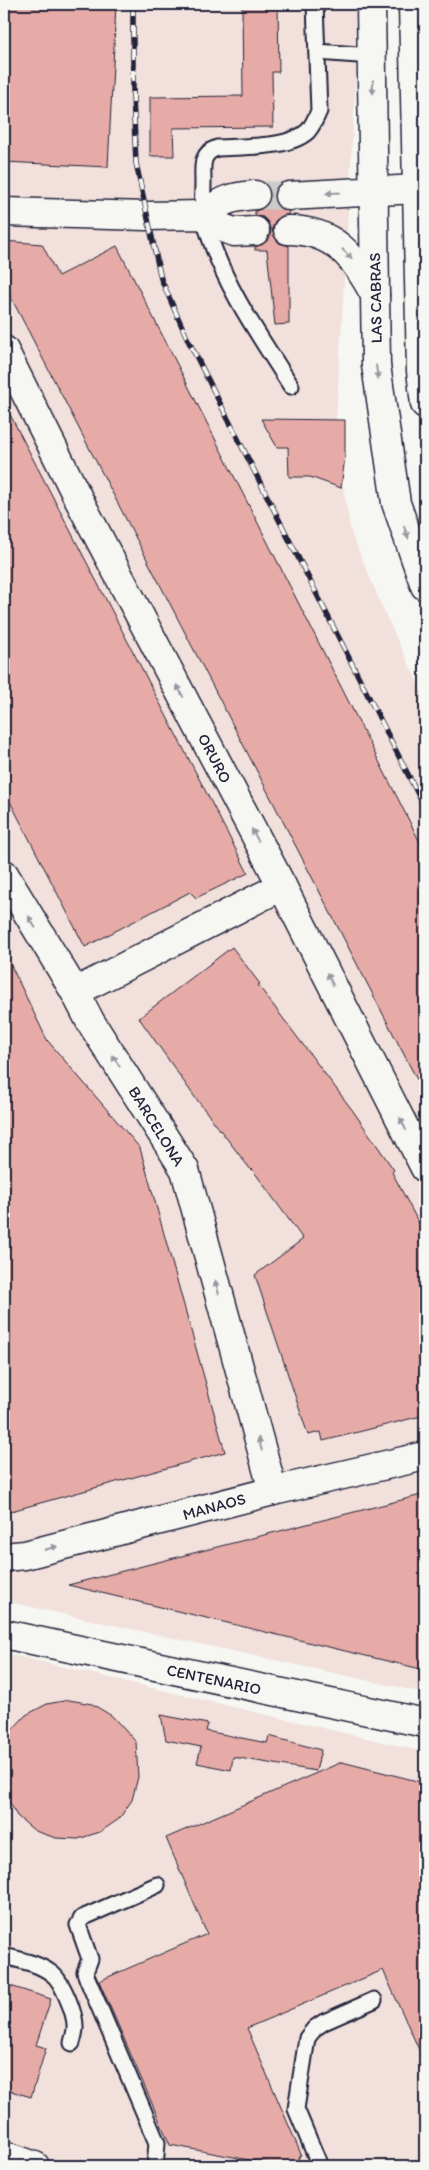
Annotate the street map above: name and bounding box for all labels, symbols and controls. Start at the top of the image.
one-way arrow [369,80,377,96]
one-way arrow [325,190,341,198]
one-way arrow [341,248,353,260]
street label: LAS CABRAS [365,252,386,344]
one-way arrow [373,365,381,381]
one-way arrow [402,525,410,540]
one-way arrow [176,684,184,698]
street label: ORURO [194,730,235,786]
one-way arrow [251,828,259,842]
one-way arrow [28,915,36,930]
one-way arrow [326,972,334,986]
one-way arrow [111,1055,121,1068]
street label: BARCELONA [125,1083,189,1170]
one-way arrow [399,1117,407,1131]
one-way arrow [213,1279,221,1294]
one-way arrow [255,1436,263,1451]
street label: MANAOS [181,1489,248,1524]
one-way arrow [44,1544,59,1552]
street label: CENTENARIO [165,1660,263,1699]

